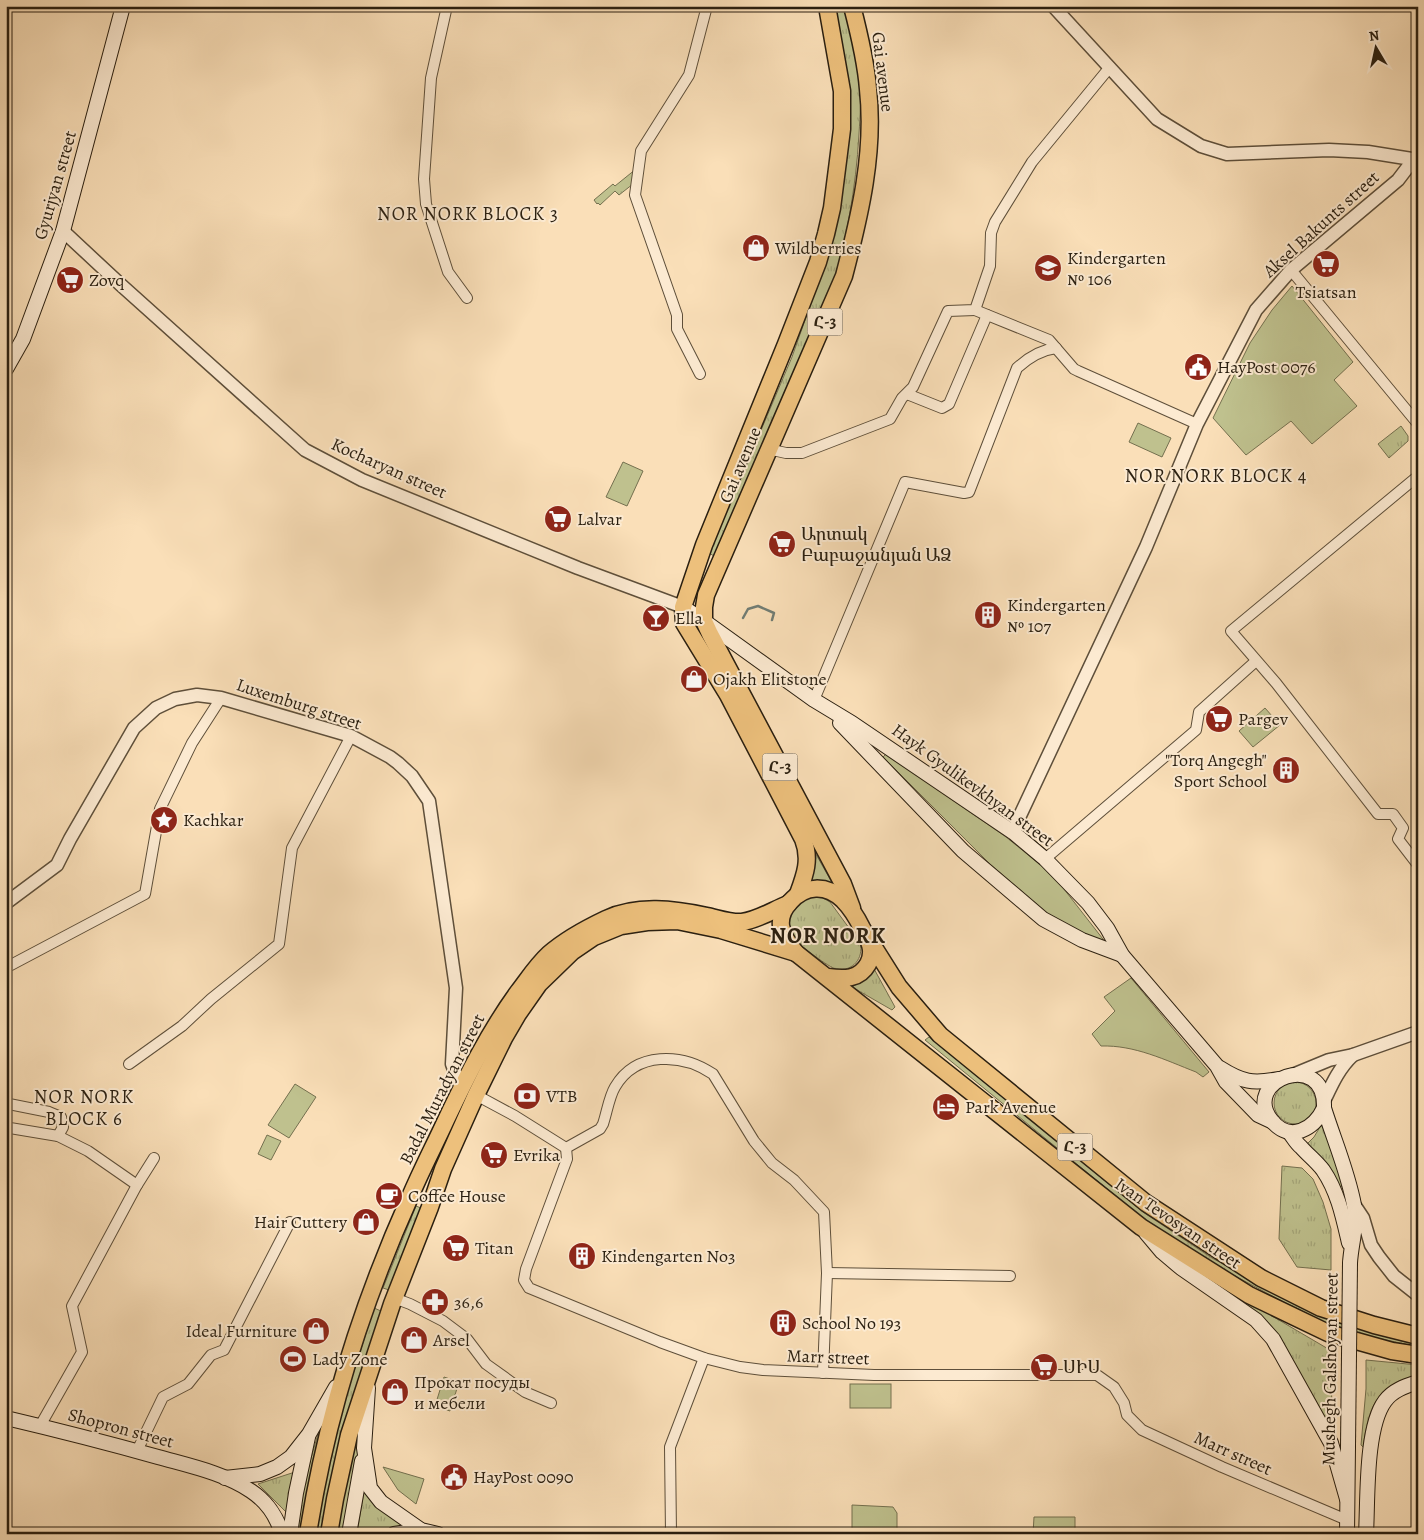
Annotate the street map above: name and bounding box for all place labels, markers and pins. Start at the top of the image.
shop icon: Wildberries [741,233,771,263]
place label: Wildberries [774,236,862,260]
place label: Kindergarten № 106 [1067,246,1166,291]
supermarket icon: Tsiatsan [1311,249,1341,279]
school or university icon: Kindergarten № 106 [1033,253,1063,283]
supermarket icon: Zovq [55,265,85,295]
place label: Zovq [89,268,125,292]
place label: Tsiatsan [1295,280,1357,304]
public building icon: HayPost 0076 [1183,352,1213,382]
place label: HayPost 0076 [1217,355,1316,379]
supermarket icon: Lalvar [543,504,573,534]
place label: Lalvar [577,507,622,531]
place label: Արտակ Բաբաջանյան ԱՁ [801,522,951,567]
supermarket icon: Արտակ Բաբաջանյան ԱՁ [767,529,797,559]
place label: Kindergarten № 107 [1007,593,1106,638]
building icon: Kindergarten № 107 [973,600,1003,630]
bar icon: Ella [641,603,671,633]
place label: Ella [675,606,703,630]
shop icon: Ojakh Elitstone [679,664,709,694]
place label: Ojakh Elitstone [713,667,827,691]
supermarket icon: Pargev [1204,704,1234,734]
place label: Pargev [1238,707,1289,731]
place label: "Torq Angegh" Sport School [1165,748,1268,793]
building icon: "Torq Angegh" Sport School [1271,755,1301,785]
place icon: Kachkar [149,805,179,835]
place label: Kachkar [183,808,244,832]
bank icon: VTB [512,1081,542,1111]
place label: VTB [545,1084,578,1108]
hotel icon: Park Avenue [931,1092,961,1122]
place label: Park Avenue [965,1095,1056,1119]
supermarket icon: Evrika [479,1140,509,1170]
place label: Evrika [513,1143,561,1167]
cafe icon: Coffee House [374,1181,404,1211]
place label: Coffee House [408,1184,506,1208]
shop icon: Hair Cuttery [351,1207,381,1237]
place label: Hair Cuttery [254,1210,348,1234]
supermarket icon: Titan [441,1233,471,1263]
place label: Titan [475,1236,514,1260]
building icon: Kindengarten No3 [567,1241,597,1271]
place label: Kindengarten No3 [601,1244,735,1268]
pharmacy icon: 36,6 [420,1287,450,1317]
place label: 36,6 [454,1290,483,1314]
building icon: School No 193 [768,1308,798,1338]
place label: School No 193 [802,1311,901,1335]
shop icon: Ideal Furniture [301,1316,331,1346]
place label: Ideal Furniture [186,1319,297,1343]
shop icon: Arsel [399,1325,429,1355]
place label: Arsel [432,1328,470,1352]
sports icon: Lady Zone [278,1344,308,1374]
place label: Lady Zone [312,1347,388,1371]
supermarket icon: ՍԻՍ [1029,1352,1059,1382]
place label: ՍԻՍ [1063,1355,1101,1379]
place label: Прокат посуды и мебели [414,1370,530,1415]
shop icon: Прокат посуды и мебели [380,1377,410,1407]
public building icon: HayPost 0090 [439,1462,469,1492]
place label: HayPost 0090 [473,1465,574,1489]

